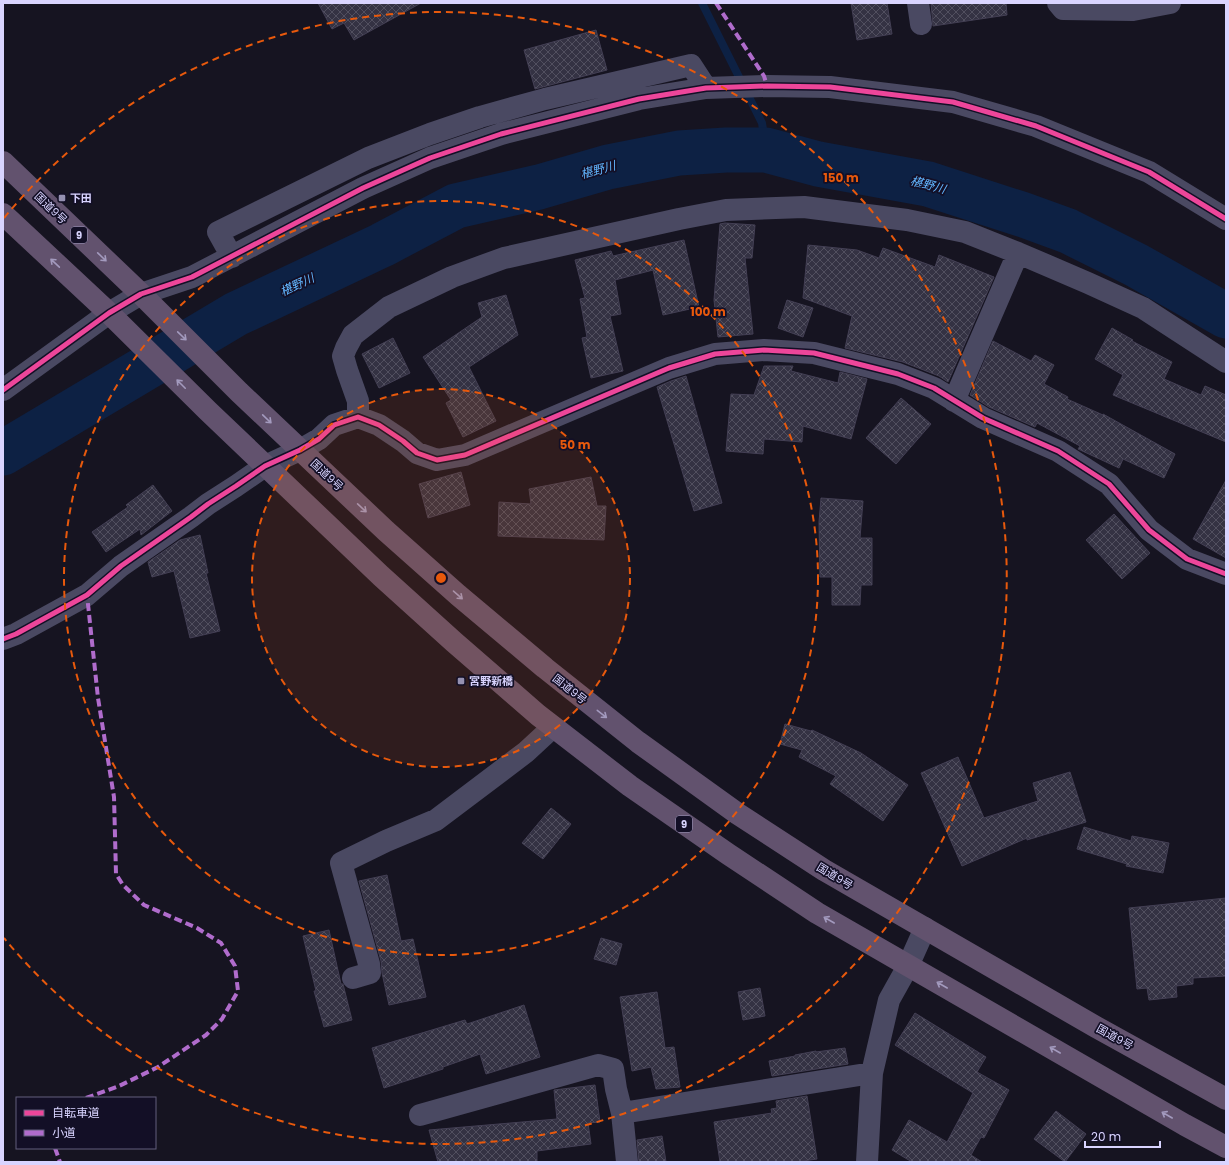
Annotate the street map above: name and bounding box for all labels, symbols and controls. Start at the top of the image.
water label: 椹野川 [578,156,619,182]
text: 150 m [823,169,859,186]
water label: 椹野川 [909,172,950,198]
street label: 国道9号 [31,188,71,228]
place label: 下田 [70,190,92,206]
marker: 下田 [57,193,67,203]
road number: 9 [71,227,87,243]
one-way arrow [97,252,107,262]
one-way arrow [51,259,61,268]
water label: 椹野川 [277,268,319,300]
text: 100 m [690,303,726,320]
one-way arrow [177,331,187,341]
one-way arrow [176,379,186,389]
one-way arrow [262,414,272,424]
text: 50 m [560,436,591,453]
street label: 国道9号 [307,456,347,494]
one-way arrow [357,503,367,513]
centre of rings [434,571,448,585]
one-way arrow [453,591,463,600]
street label: 国道9号 [549,670,591,708]
place label: 宮野新橋 [469,673,513,689]
marker: 宮野新橋 [456,676,466,686]
one-way arrow [596,709,607,718]
road number: 9 [676,816,692,832]
street label: 国道9号 [814,859,856,893]
one-way arrow [823,916,835,924]
one-way arrow [936,981,948,989]
street label: 国道9号 [1094,1020,1136,1054]
one-way arrow [1049,1045,1061,1053]
legend [16,1097,156,1149]
text: 自転車道 [52,1104,100,1121]
one-way arrow [1161,1110,1173,1118]
scale bar [1085,1123,1160,1149]
text: 小道 [52,1124,76,1141]
text: 20 m [1091,1128,1121,1145]

